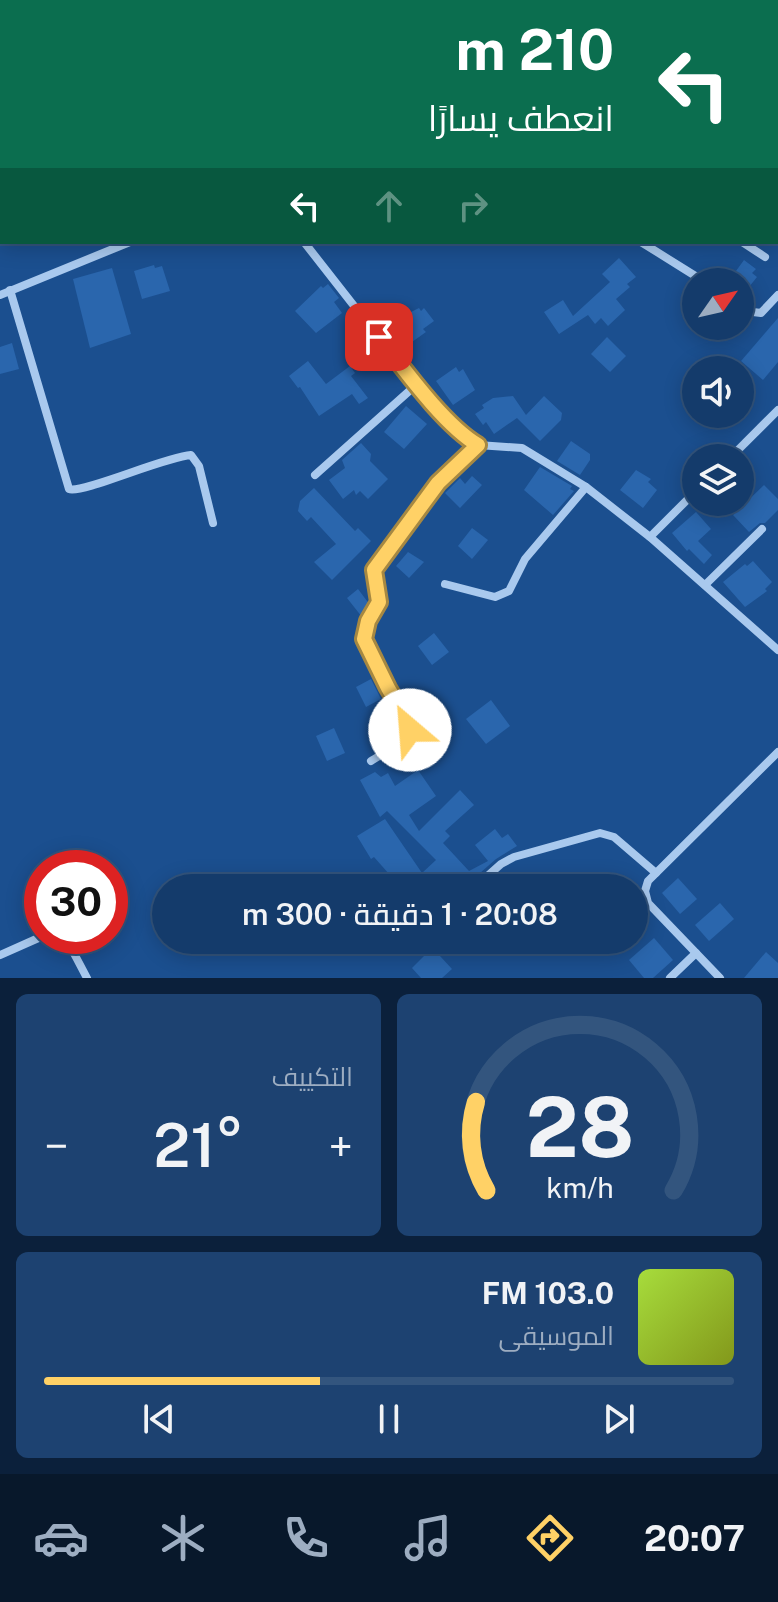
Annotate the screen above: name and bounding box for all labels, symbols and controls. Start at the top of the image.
text: 210 m [456,17,614,83]
icon: left [642,32,746,136]
text: انعطف يسارًا [428,97,614,139]
icon: left [283,184,327,228]
icon: ahead [367,184,411,228]
icon: right [451,184,495,228]
north arrow [682,268,754,340]
map controls [682,268,754,516]
pin [345,303,413,371]
icon: arrive [357,315,401,359]
button: sound [682,356,754,428]
button: layers [682,444,754,516]
position arrow [368,688,452,772]
speed limit sign: 30 [24,850,128,954]
text: 20:08 · 1 دقيقة · 300 m [242,896,558,932]
text: التكييف [271,1061,353,1092]
text: 28 [525,1078,634,1176]
text: 21° [153,1110,244,1181]
text: − [44,1120,68,1172]
text: + [329,1120,353,1172]
text: km/h [546,1171,613,1204]
text: 103.0 FM [482,1275,614,1311]
text: الموسيقى [499,1320,614,1351]
icon: previous [137,1397,181,1441]
icon: pause [367,1397,411,1441]
icon: next [597,1397,641,1441]
icon: car [33,1510,89,1566]
icon: climate [155,1510,211,1566]
icon: phone [278,1510,334,1566]
icon: music [400,1510,456,1566]
icon: directions [522,1510,578,1566]
text: 20:07 [644,1517,745,1559]

